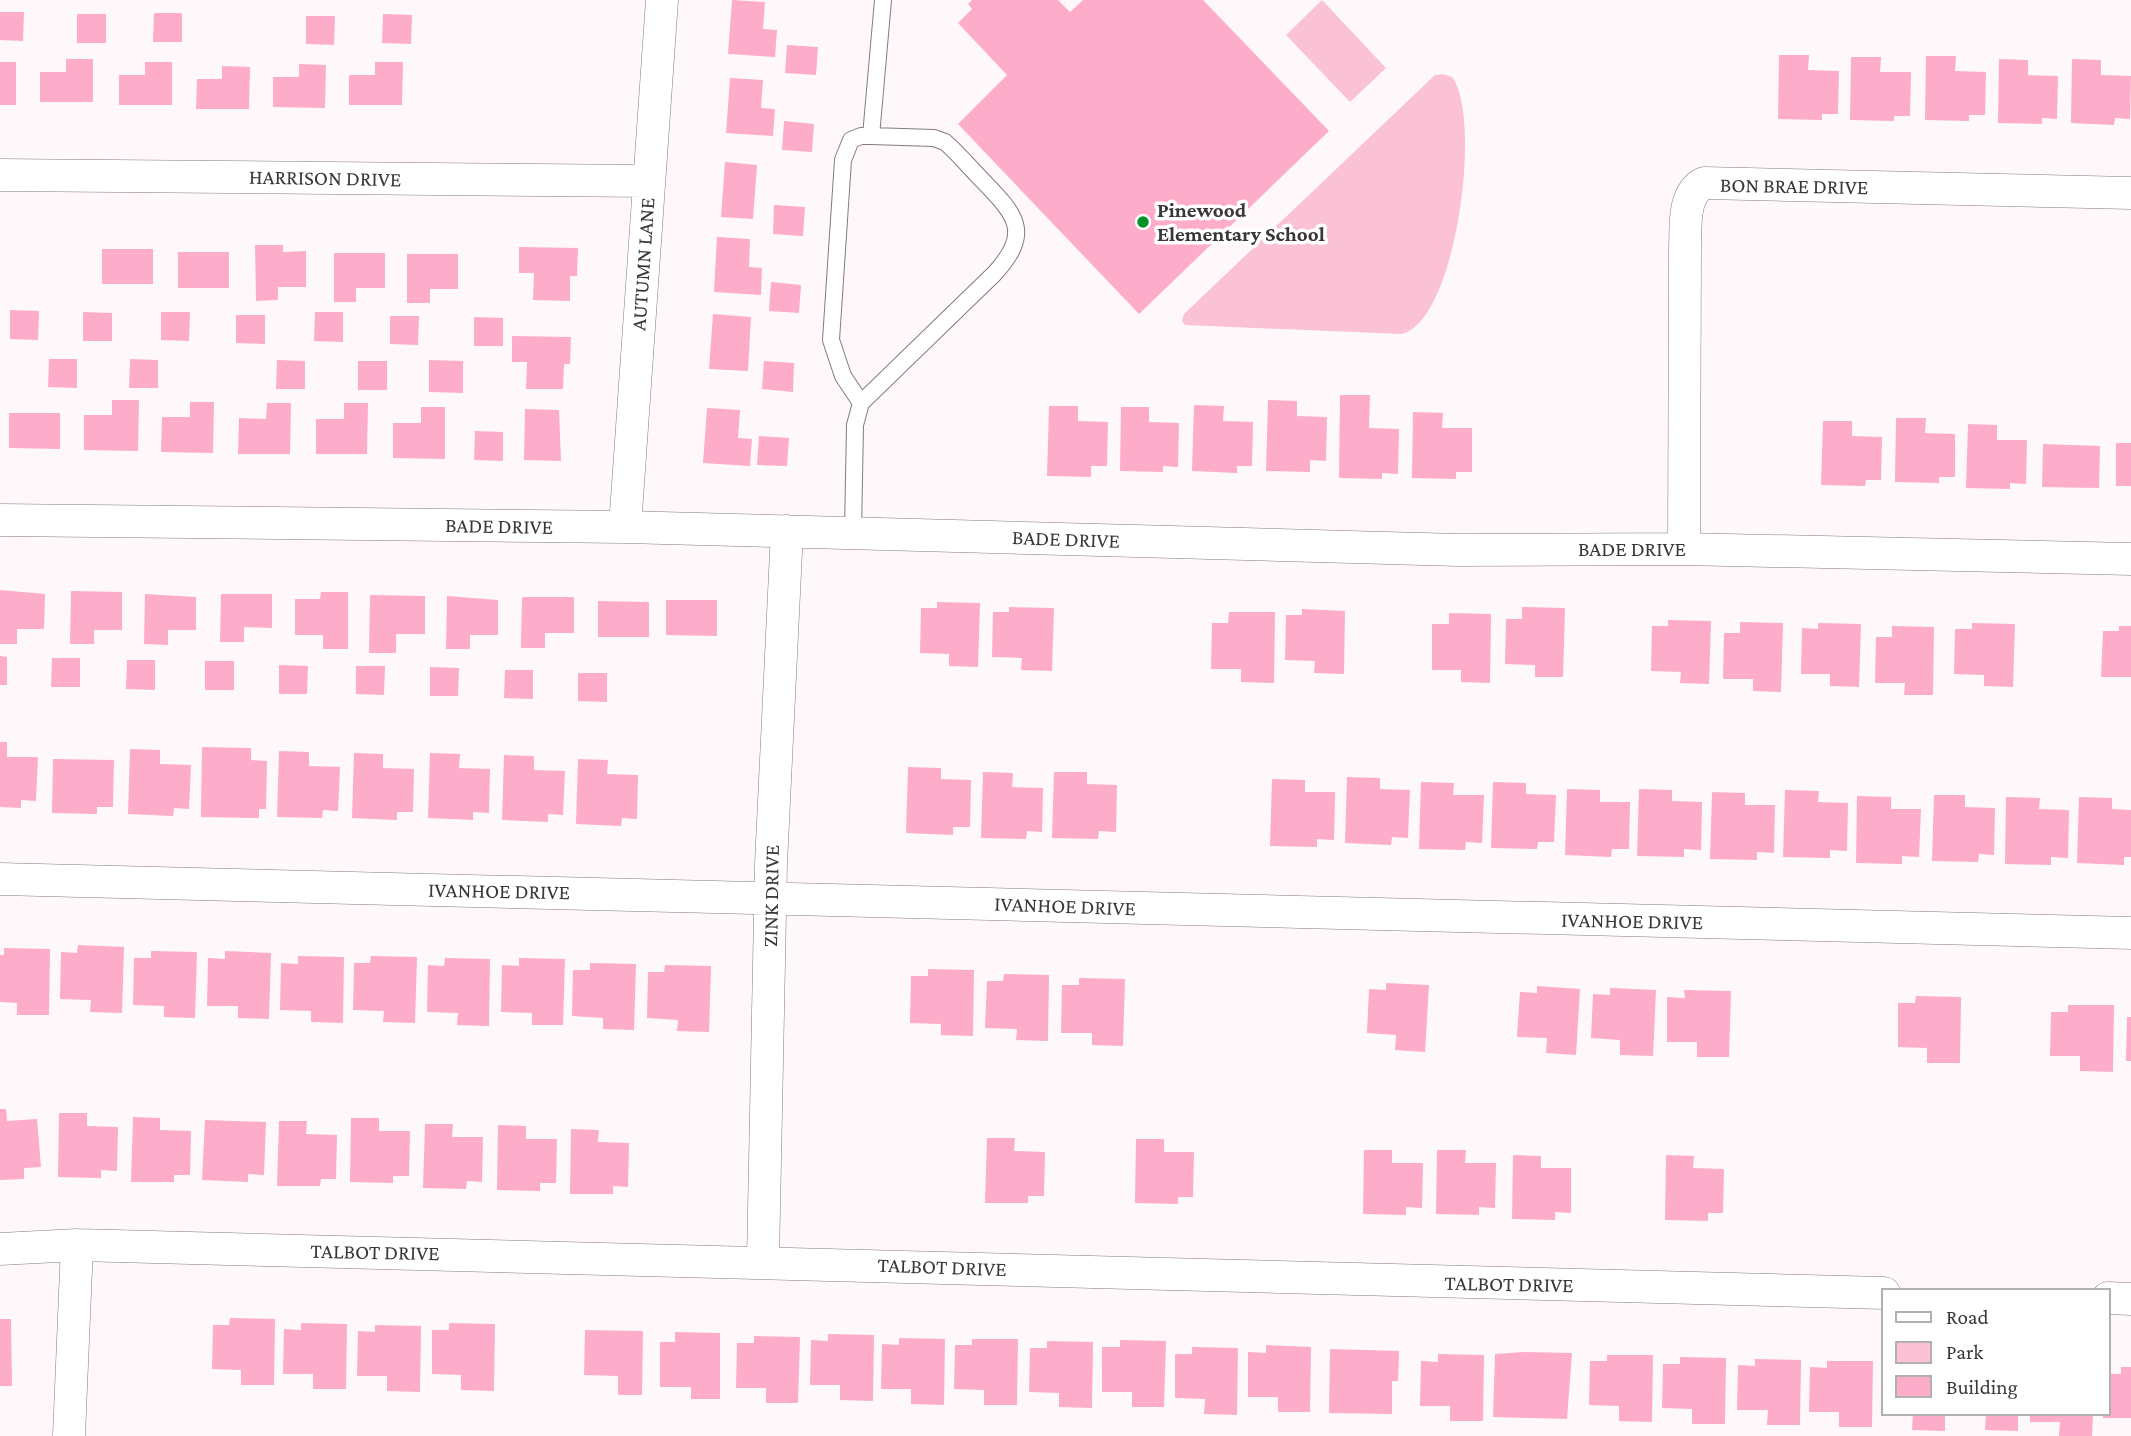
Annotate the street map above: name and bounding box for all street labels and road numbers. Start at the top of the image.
street label: HARRISON DRIVE [249,165,401,191]
street label: BON BRAE DRIVE [1720,173,1868,199]
street label: AUTUMN LANE [626,197,660,331]
street label: BADE DRIVE [445,513,553,539]
street label: BADE DRIVE [1012,525,1120,553]
street label: BADE DRIVE [1578,537,1686,561]
street label: ZINK DRIVE [758,845,784,947]
street label: IVANHOE DRIVE [428,878,570,904]
street label: IVANHOE DRIVE [994,892,1136,920]
street label: IVANHOE DRIVE [1561,908,1703,934]
street label: TALBOT DRIVE [310,1239,440,1265]
street label: TALBOT DRIVE [877,1253,1007,1281]
street label: TALBOT DRIVE [1444,1271,1574,1297]

